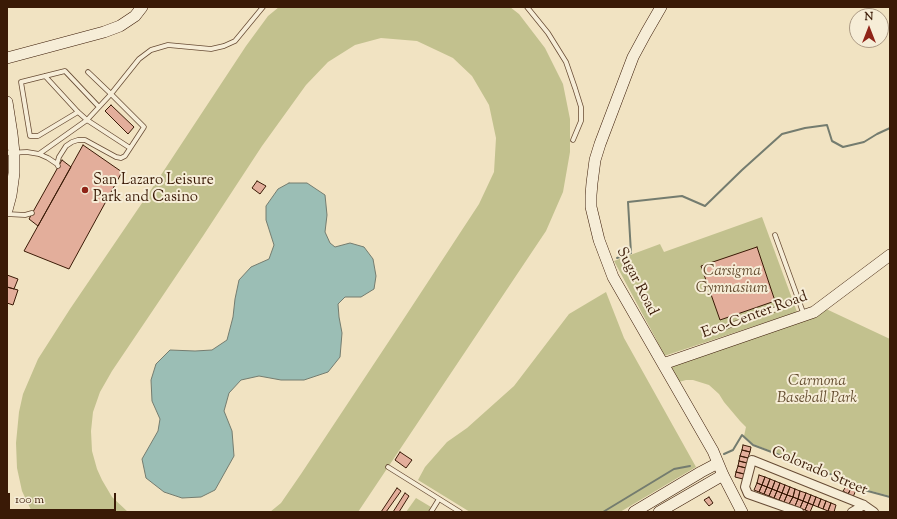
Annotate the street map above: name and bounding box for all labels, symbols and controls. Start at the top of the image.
north arrow [849,8,889,48]
text: N [865,9,873,25]
place label: San Lazaro Leisure Park and Casino [93,172,214,207]
marker: San Lazaro Leisure Park and Casino [80,185,90,195]
street label: Sugar Road [611,245,661,319]
park label: Carsigma Gymnasium [696,263,768,298]
street label: Eco-Center Road [700,289,810,343]
park label: Carmona Baseball Park [777,373,857,408]
street label: Colorado Street [768,444,870,500]
scale bar [10,485,118,511]
text: 100 m [15,491,44,509]

